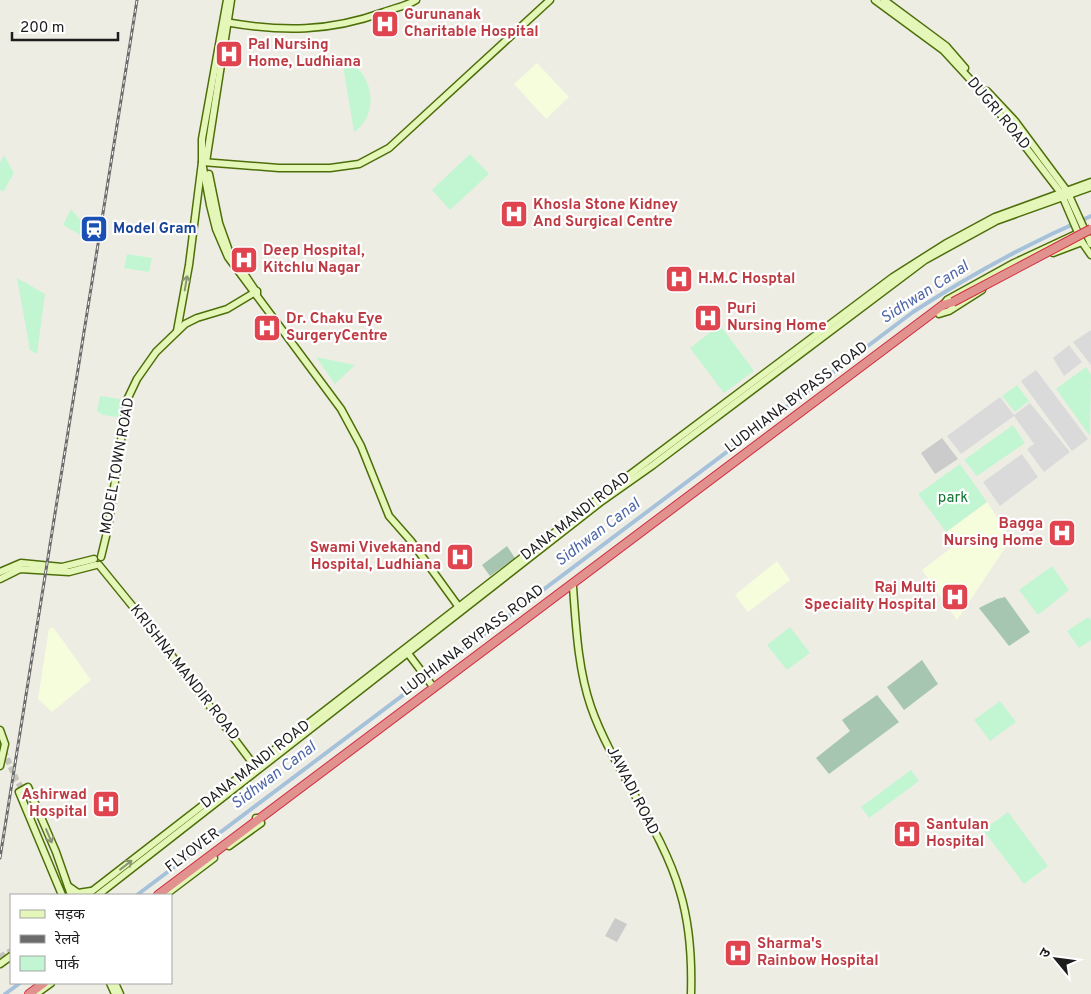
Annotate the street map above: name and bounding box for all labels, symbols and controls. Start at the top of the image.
place label: Gurunanak Charitable Hospital [404,6,539,42]
hospital icon: Gurunanak Charitable Hospital [370,9,400,39]
scale bar [12,10,119,42]
text: 200 m [20,19,65,38]
place label: Pal Nursing Home, Ludhiana [248,36,361,72]
hospital icon: Pal Nursing Home, Ludhiana [214,39,244,69]
street label: DUGRI ROAD [962,74,1034,154]
place label: Khosla Stone Kidney And Surgical Centre [533,196,679,232]
hospital icon: Khosla Stone Kidney And Surgical Centre [499,199,529,229]
station icon: Model Gram [79,214,109,244]
place label: Model Gram [113,220,197,239]
place label: Deep Hospital, Kitchlu Nagar [263,242,365,278]
hospital icon: Deep Hospital, Kitchlu Nagar [229,245,259,275]
water label: Sidhwan Canal [877,257,974,329]
hospital icon: H.M.C Hosptal [664,264,694,294]
place label: H.M.C Hosptal [698,270,795,289]
one-way arrow [182,275,192,291]
place label: Puri Nursing Home [727,300,827,336]
hospital icon: Puri Nursing Home [693,303,723,333]
place label: Dr. Chaku Eye SurgeryCentre [286,310,388,346]
hospital icon: Dr. Chaku Eye SurgeryCentre [252,313,282,343]
street label: LUDHIANA BYPASS ROAD [722,338,872,458]
street label: MODEL TOWN ROAD [97,396,139,536]
street label: DANA MANDI ROAD [518,468,634,566]
park label: park [938,489,968,508]
water label: Sidhwan Canal [552,494,645,571]
place label: Bagga Nursing Home [943,515,1043,551]
hospital icon: Bagga Nursing Home [1047,518,1077,548]
place label: Swami Vivekanand Hospital, Ludhiana [310,539,441,575]
hospital icon: Swami Vivekanand Hospital, Ludhiana [445,542,475,572]
place label: Raj Multi Speciality Hospital [804,579,936,615]
street label: LUDHIANA BYPASS ROAD [398,581,548,701]
hospital icon: Raj Multi Speciality Hospital [940,582,970,612]
street label: KRISHNA MANDIR ROAD [125,601,243,745]
street label: DANA MANDI ROAD [198,716,314,814]
water label: Sidhwan Canal [228,737,321,814]
street label: JAWADI ROAD [601,743,663,839]
place label: Ashirwad Hospital [21,786,87,822]
hospital icon: Ashirwad Hospital [91,789,121,819]
place label: Santulan Hospital [926,816,989,852]
hospital icon: Santulan Hospital [892,819,922,849]
street label: FLYOVER [162,824,224,878]
one-way arrow [45,828,55,843]
one-way arrow [119,860,132,871]
legend [10,894,172,984]
text: सड़क [55,906,85,925]
text: रेलवे [54,930,80,950]
north arrow [1031,934,1081,984]
place label: Sharma's Rainbow Hospital [757,935,879,971]
hospital icon: Sharma's Rainbow Hospital [723,938,753,968]
text: उ [1037,945,1056,961]
text: पार्क [55,955,79,975]

